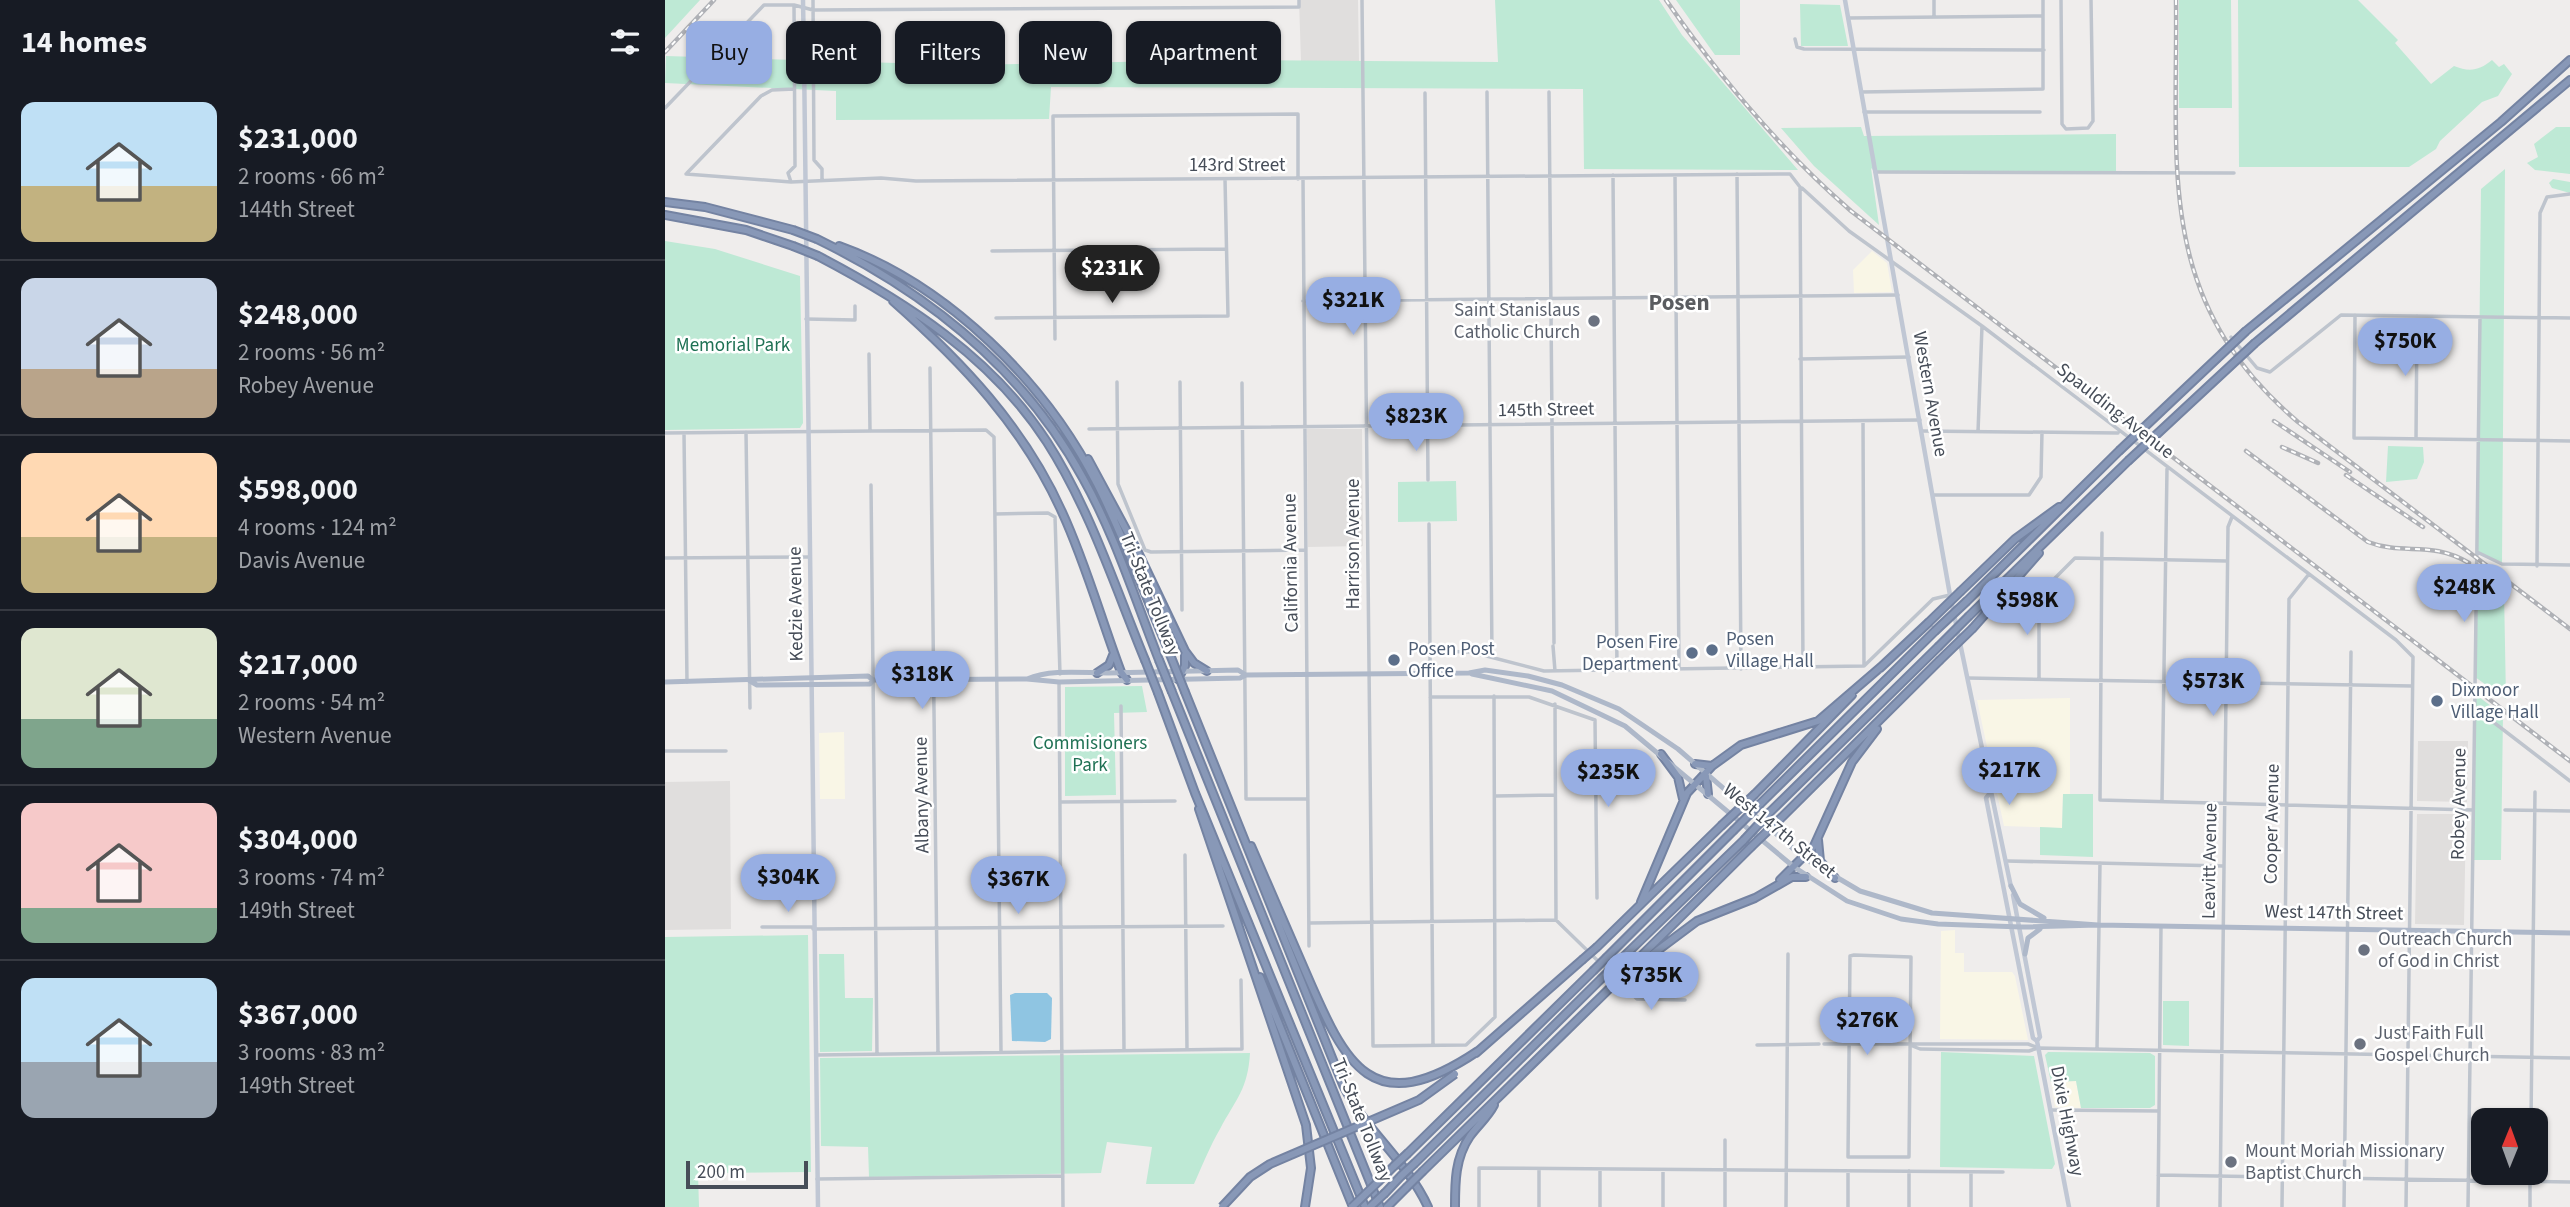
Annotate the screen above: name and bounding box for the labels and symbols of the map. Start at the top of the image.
street label: 143rd Street [1189,152,1286,179]
pin: $231K [1063,246,1161,305]
pin: $321K [1304,278,1402,337]
district label: Posen [1648,286,1710,319]
place label: Saint Stanislaus Catholic Church [1454,297,1580,346]
marker: Saint Stanislaus Catholic Church [1586,313,1602,329]
pin: $750K [2356,318,2454,378]
street label: Western Avenue [1906,329,1954,459]
park label: Memorial Park [676,332,791,359]
street label: Spaulding Avenue [2050,356,2180,466]
pin: $823K [1367,393,1465,453]
street label: 145th Street [1498,396,1595,424]
street label: Harrison Avenue [1340,479,1367,609]
street label: California Avenue [1276,493,1306,633]
street label: Tri-State Tollway [1113,528,1187,660]
street label: Kedzie Avenue [781,546,811,662]
pin: $248K [2415,564,2513,624]
pin: $598K [1978,578,2076,637]
place label: Posen Village Hall [1726,626,1814,675]
place label: Posen Fire Department [1582,629,1679,678]
place label: Posen Post Office [1408,636,1495,685]
marker: Posen Village Hall [1704,642,1720,658]
marker: Posen Fire Department [1684,645,1700,661]
pin: $318K [873,652,971,711]
marker: Posen Post Office [1386,652,1402,668]
pin: $573K [2164,658,2262,718]
place label: Dixmoor Village Hall [2451,677,2539,726]
marker: Dixmoor Village Hall [2429,693,2445,709]
park label: Commisioners Park [1033,730,1147,779]
street label: Albany Avenue [907,736,937,854]
pin: $217K [1960,748,2058,807]
street label: Robey Avenue [2445,748,2473,860]
pin: $235K [1559,750,1657,809]
street label: Cooper Avenue [2257,764,2287,884]
street label: West 147th Street [1717,777,1842,885]
street label: Leavitt Avenue [2195,803,2225,919]
pin: $304K [739,855,837,914]
pin: $367K [969,856,1067,916]
street label: West 147th Street [2264,898,2404,928]
place label: Outreach Church of God in Christ [2378,926,2512,975]
marker: Outreach Church of God in Christ [2356,942,2372,958]
pin: $735K [1602,953,1700,1012]
pin: $276K [1818,998,1916,1057]
place label: Just Faith Full Gospel Church [2374,1020,2489,1069]
marker: Just Faith Full Gospel Church [2352,1036,2368,1052]
street label: Tri-State Tollway [1325,1054,1399,1186]
street label: Dixie Highway [2043,1064,2091,1178]
north arrow [2471,1108,2548,1185]
place label: Mount Moriah Missionary Baptist Church [2245,1138,2445,1187]
marker: Mount Moriah Missionary Baptist Church [2223,1154,2239,1170]
scale bar [686,1158,809,1190]

